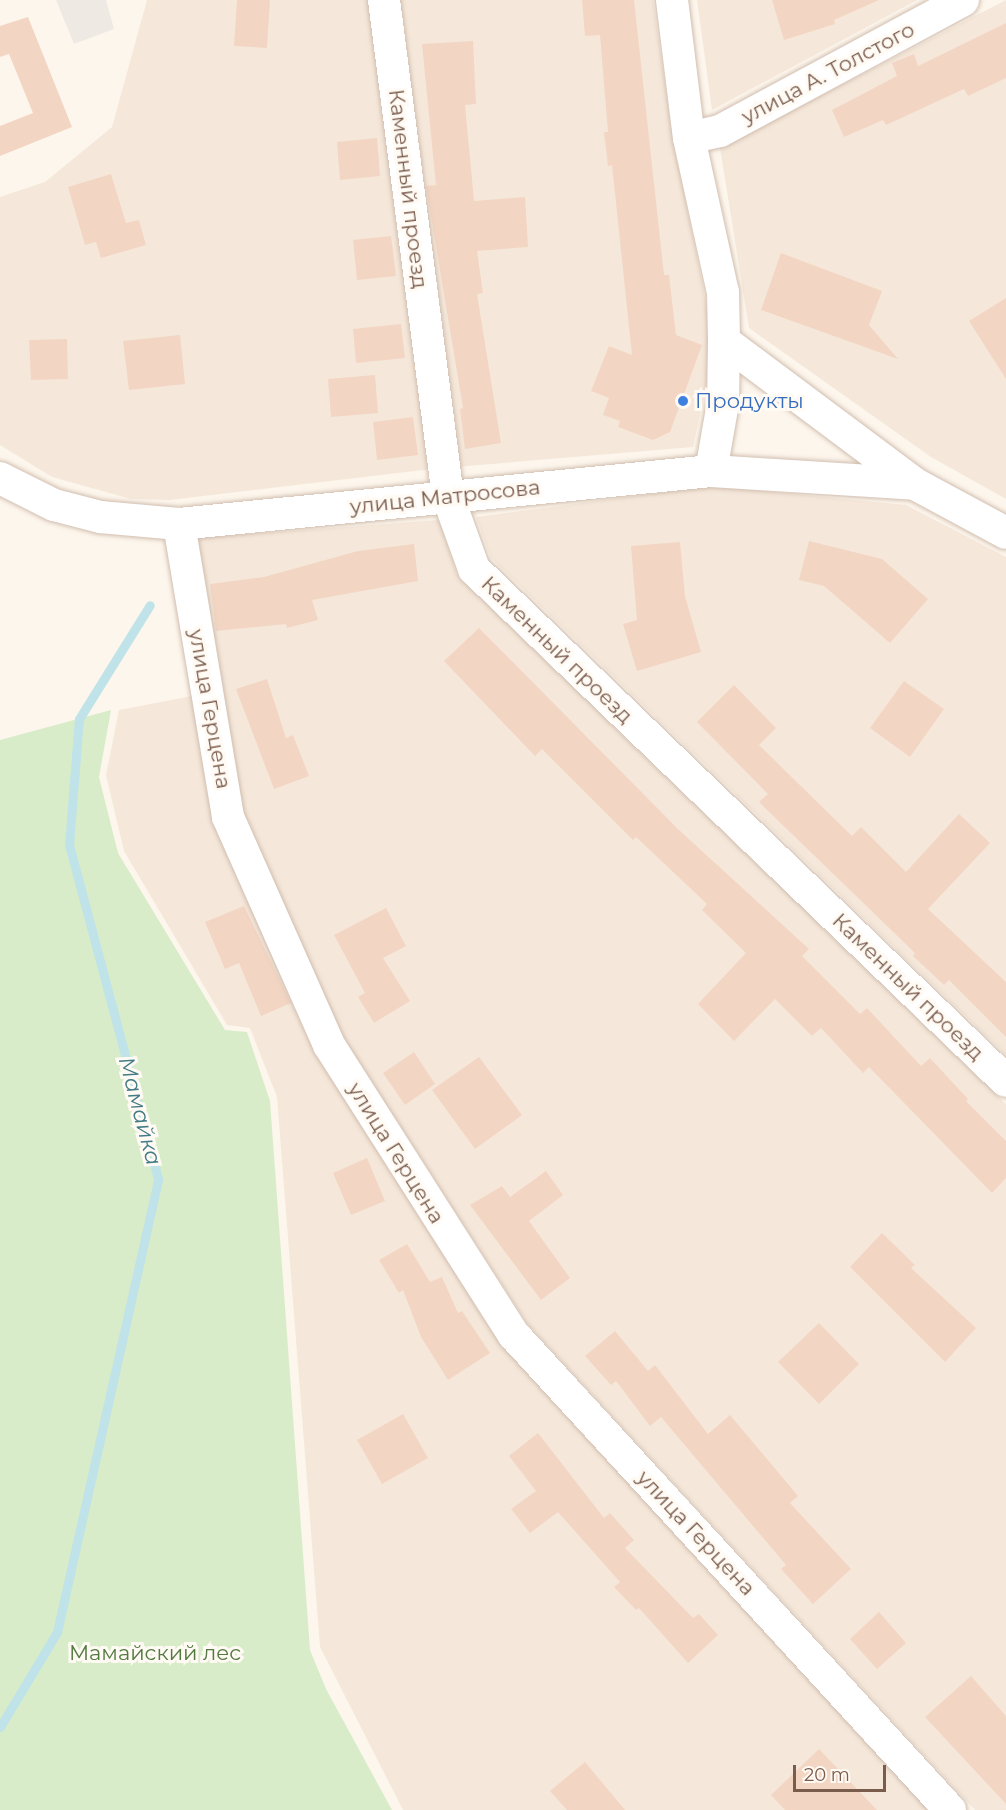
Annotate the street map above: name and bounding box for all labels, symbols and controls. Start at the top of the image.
street label: улица А. Толстого [737,17,919,129]
street label: Каменный проезд [383,88,433,290]
place label: Продукты [695,388,804,414]
marker: Продукты [676,394,690,408]
street label: улица Матросова [349,474,541,520]
street label: Каменный проезд [476,571,638,729]
street label: улица Герцена [184,627,236,791]
street label: Каменный проезд [827,908,989,1066]
water label: Мамайка [113,1054,167,1168]
street label: улица Герцена [342,1078,450,1228]
street label: улица Герцена [632,1465,760,1601]
park label: Мамайский лес [69,1640,241,1666]
scale bar [796,1753,889,1791]
text: 20 m [804,1764,850,1786]

